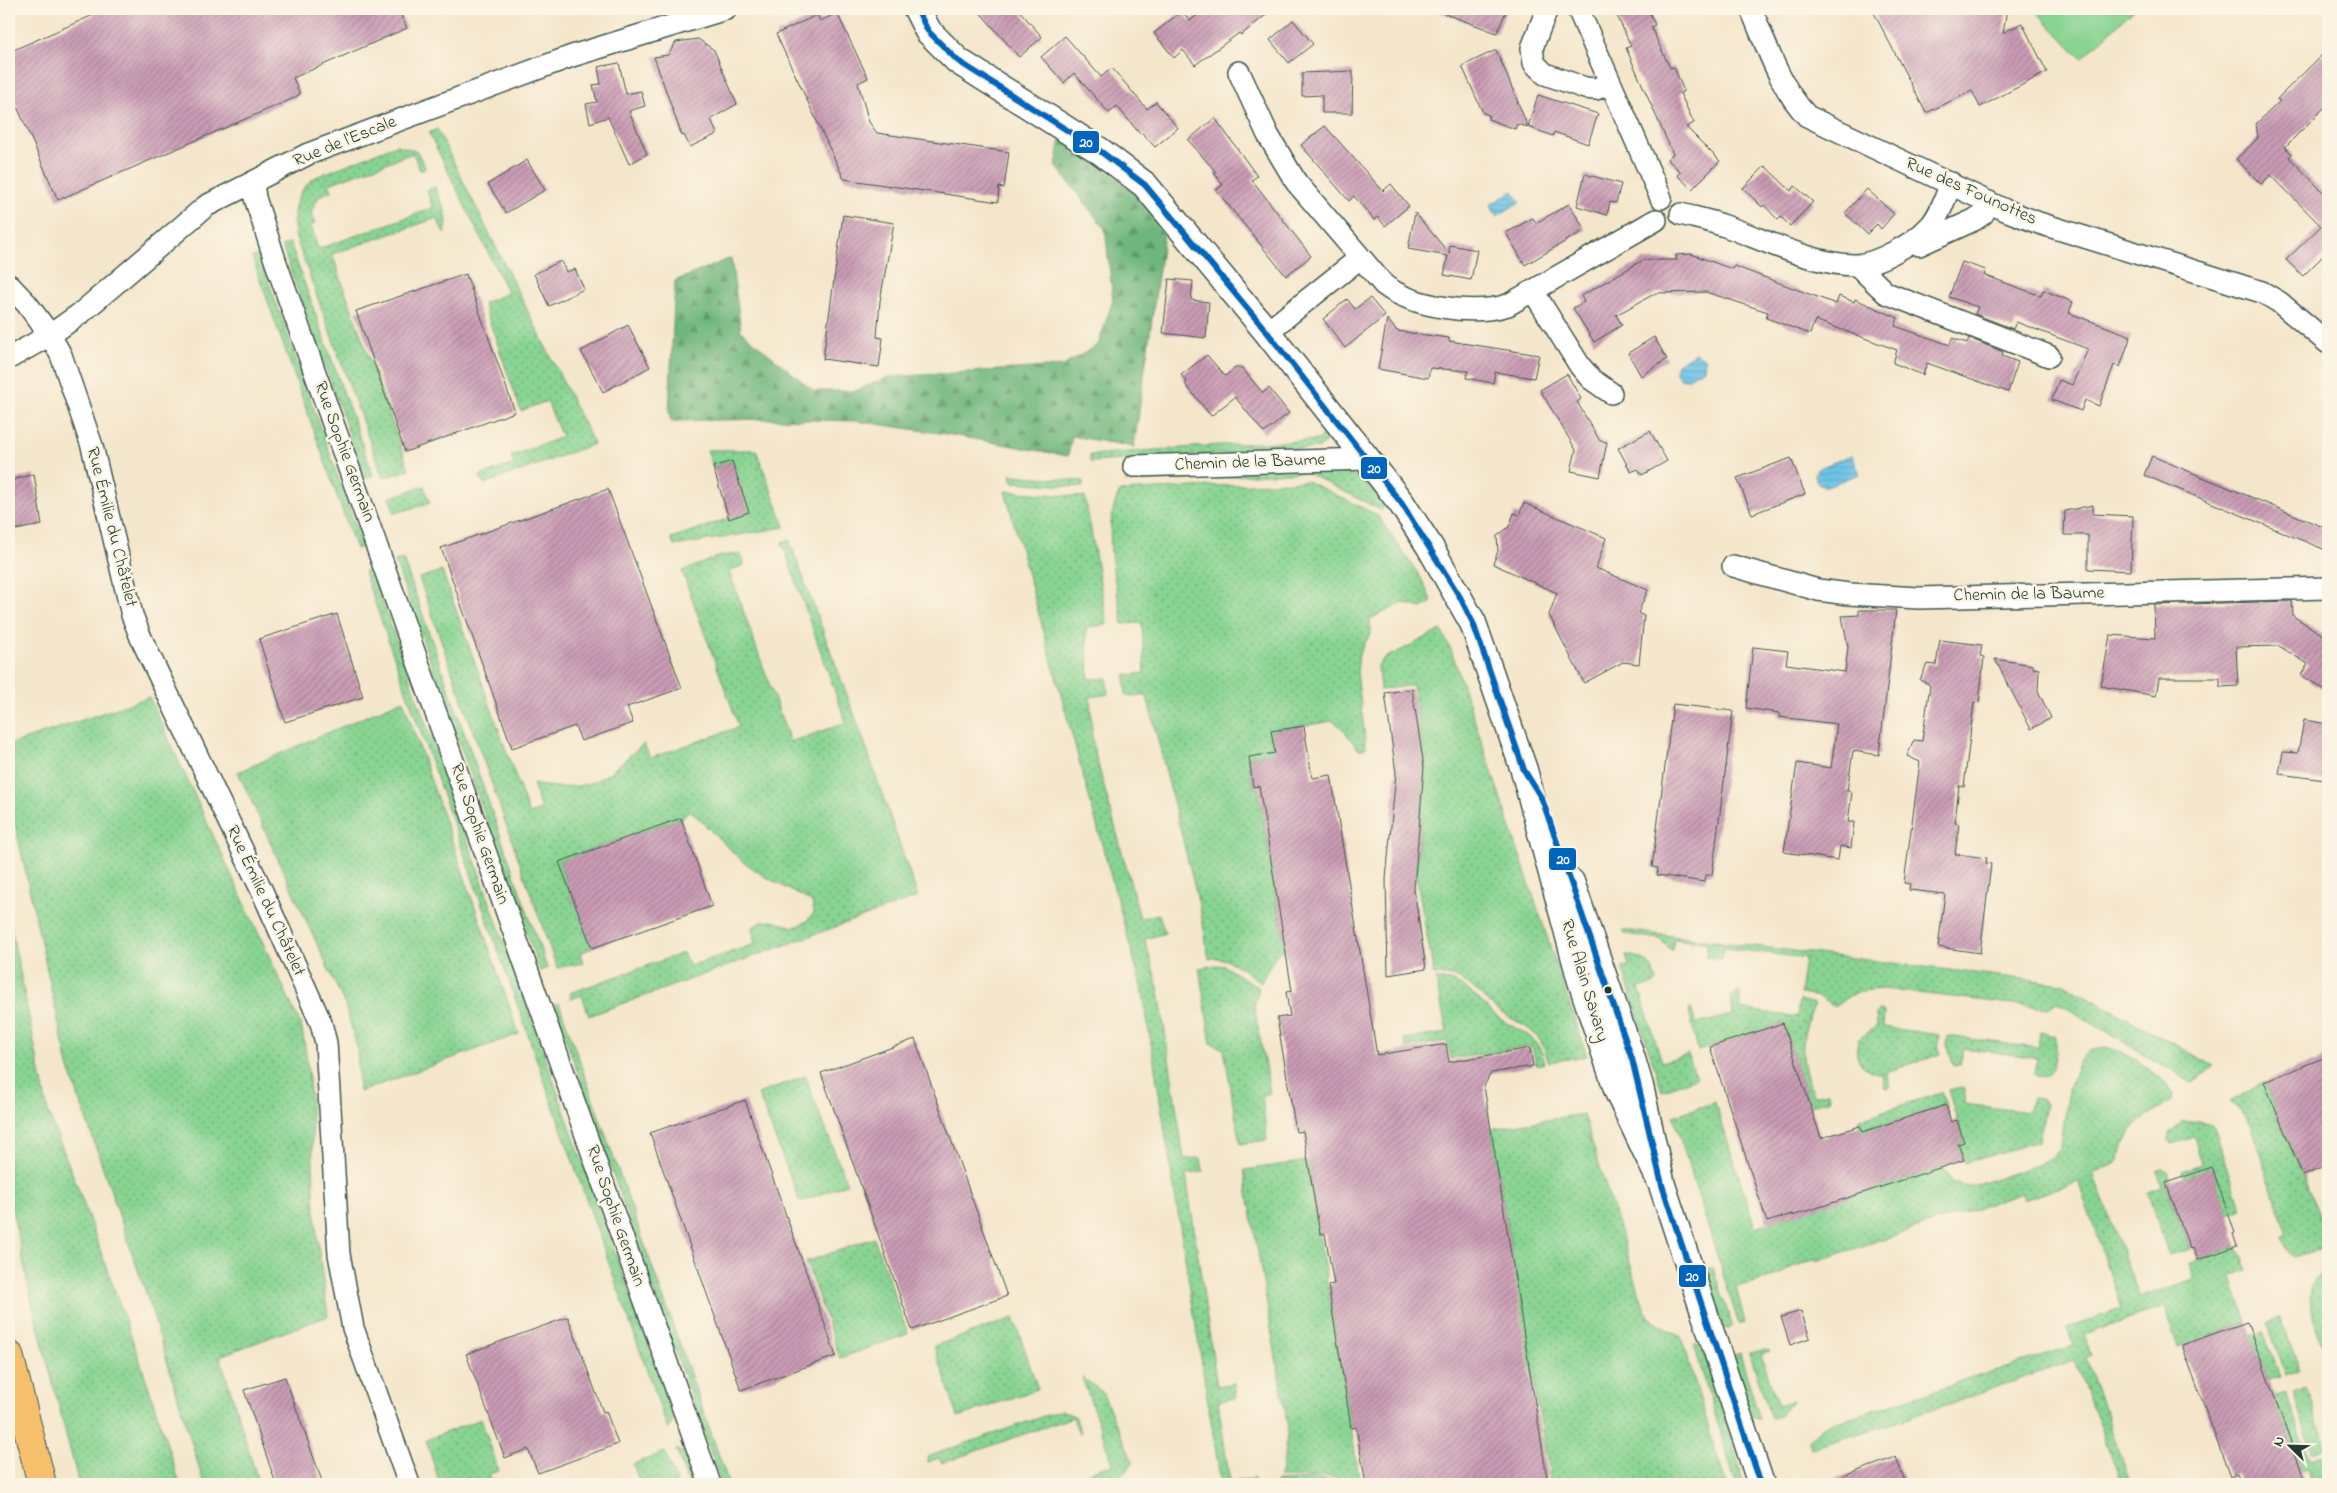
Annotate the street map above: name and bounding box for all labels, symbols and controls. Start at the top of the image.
street label: Rue de l'Escale [289,109,401,175]
line badge: 20 [1072,130,1100,154]
text: 20 [1078,133,1093,154]
street label: Rue des Founottes [1901,151,2041,233]
street label: Rue Sophie Germain [306,378,382,526]
street label: Rue Émilie du Châtelet [79,444,143,610]
street label: Chemin de la Baume [1174,447,1327,479]
line badge: 20 [1360,456,1388,480]
text: 20 [1366,459,1381,480]
street label: Chemin de la Baume [1953,581,2106,609]
street label: Rue Sophie Germain [443,760,515,908]
street label: Rue Émilie du Châtelet [219,821,311,981]
line badge: 20 [1548,847,1577,871]
text: 20 [1555,850,1570,871]
street label: Rue Alain Savary [1553,917,1615,1045]
unlabelled marker [1603,985,1613,995]
street label: Rue Sophie Germain [579,1142,651,1290]
line badge: 20 [1678,1264,1707,1288]
text: 20 [1684,1267,1699,1288]
north arrow [2264,1420,2314,1470]
text: N [2268,1433,2291,1450]

